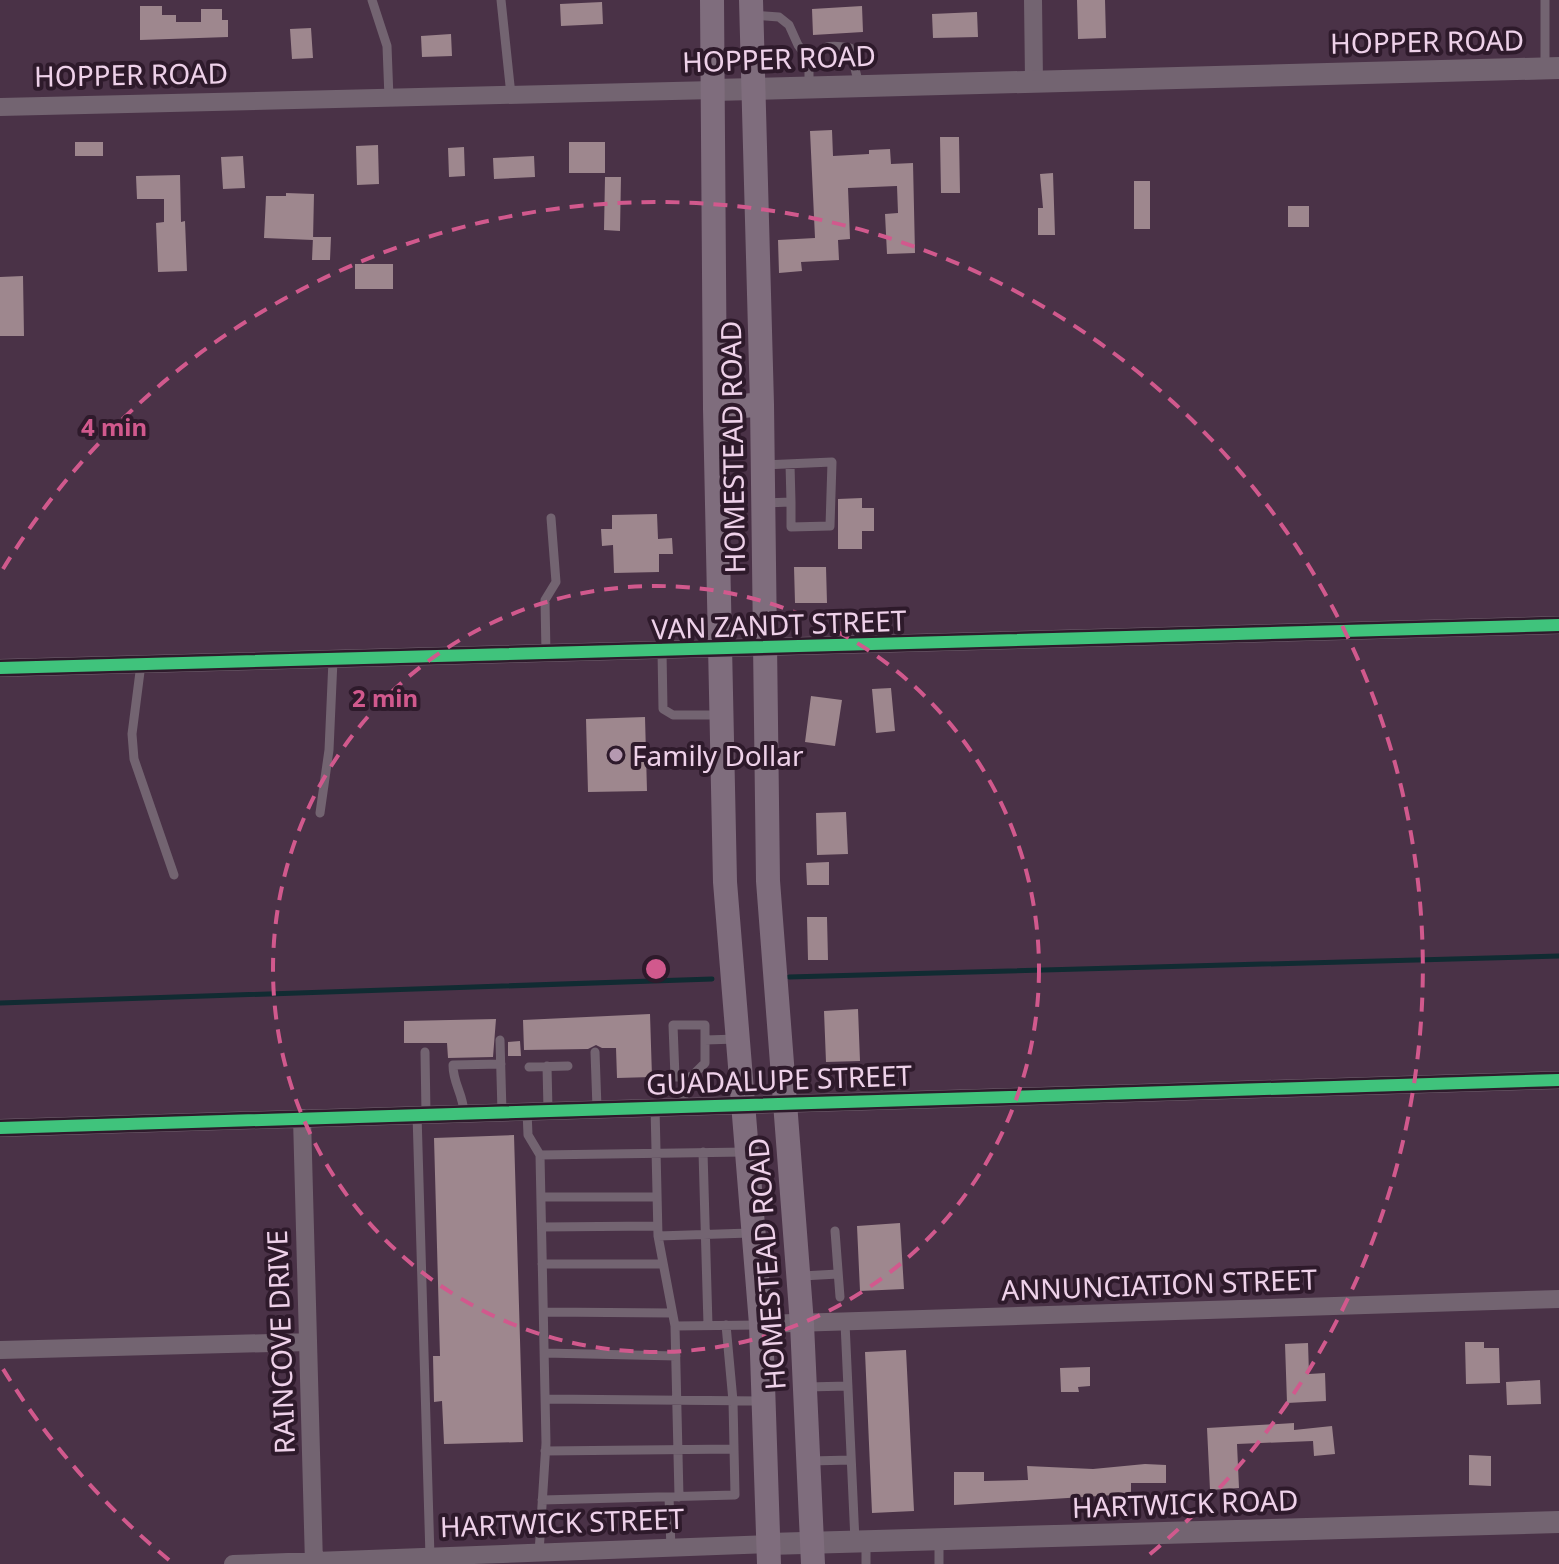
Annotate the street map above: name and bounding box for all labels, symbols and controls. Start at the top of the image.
street label: HOPPER ROAD [1330,20,1524,62]
street label: HOPPER ROAD [681,36,877,80]
street label: HOPPER ROAD [34,53,228,95]
street label: HOMESTEAD ROAD [711,320,753,574]
text: 4 min [81,410,147,443]
street label: VAN ZANDT STREET [651,601,907,647]
text: 2 min [352,681,418,714]
place label: Family Dollar [632,736,804,774]
marker: Family Dollar [607,746,625,764]
centre of rings [642,955,670,983]
street label: GUADALUPE STREET [645,1055,913,1103]
street label: HOMESTEAD ROAD [738,1137,794,1391]
street label: RAINCOVE DRIVE [257,1229,303,1455]
street label: ANNUNCIATION STREET [1000,1259,1318,1309]
street label: HARTWICK ROAD [1071,1480,1299,1526]
street label: HARTWICK STREET [439,1499,685,1545]

